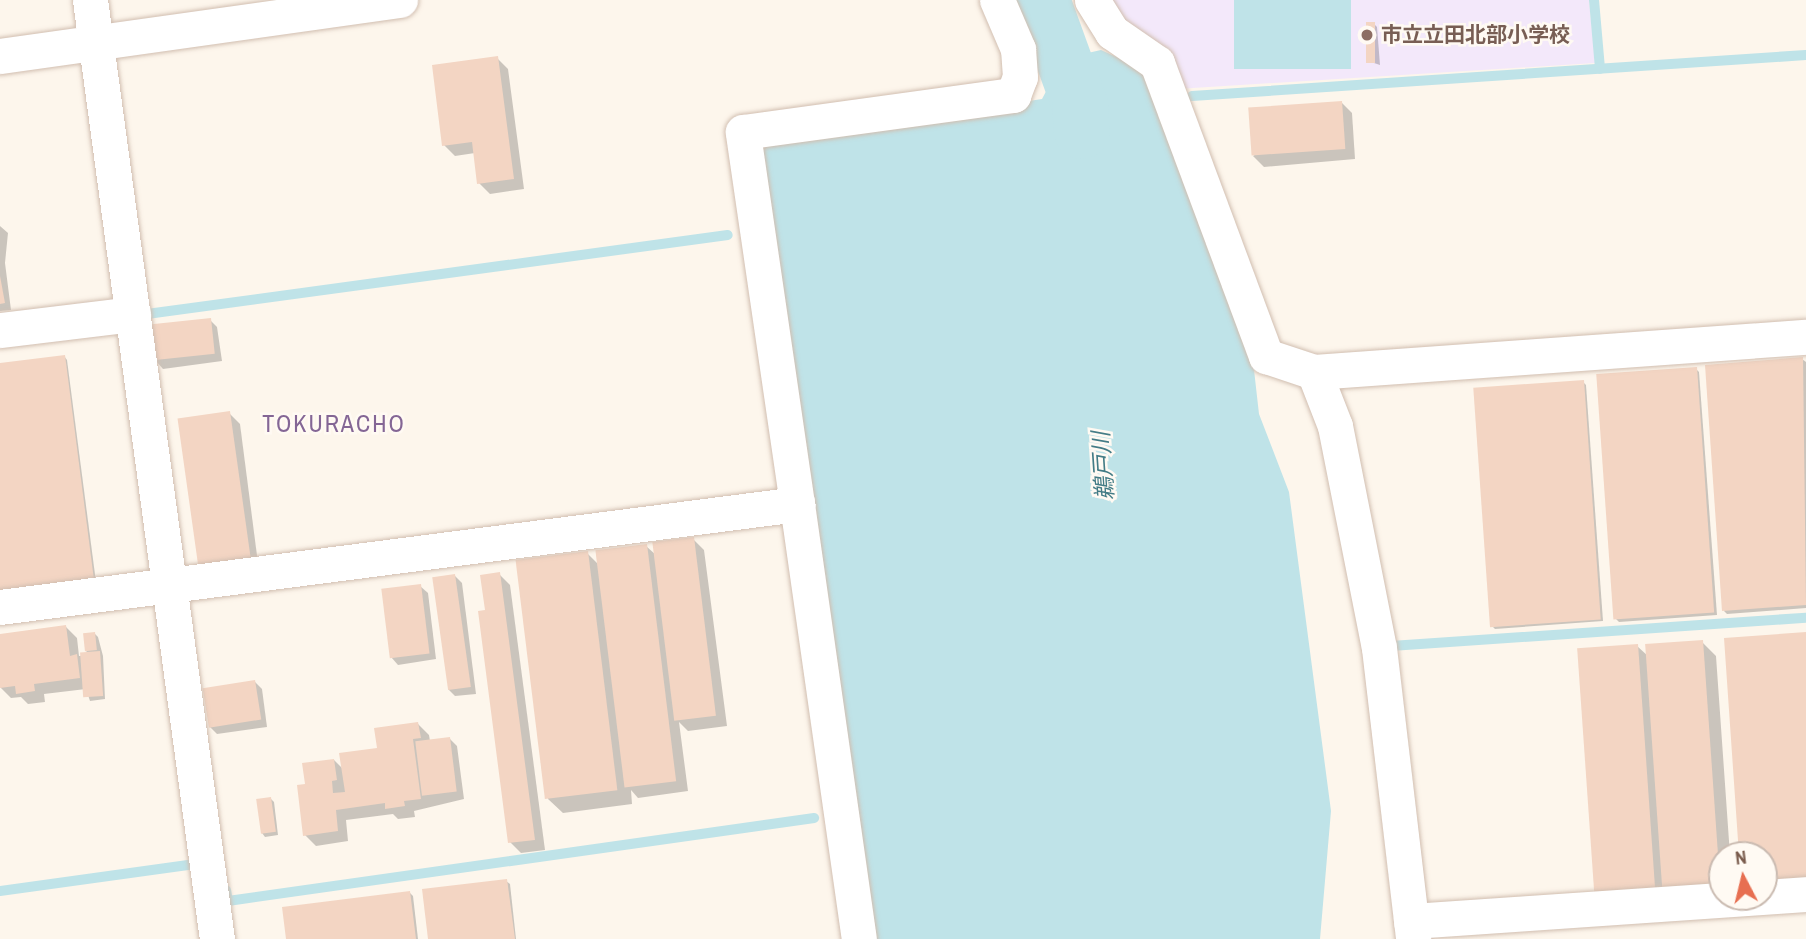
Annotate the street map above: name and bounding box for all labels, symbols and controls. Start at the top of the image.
place label: 市立立田北部小学校 [1381,22,1570,48]
marker: 市立立田北部小学校 [1359,27,1375,43]
district label: TOKURACHO [263,410,405,438]
water label: 鵜戸川 [1087,431,1119,501]
north arrow [1708,841,1778,911]
text: N [1734,844,1748,871]

